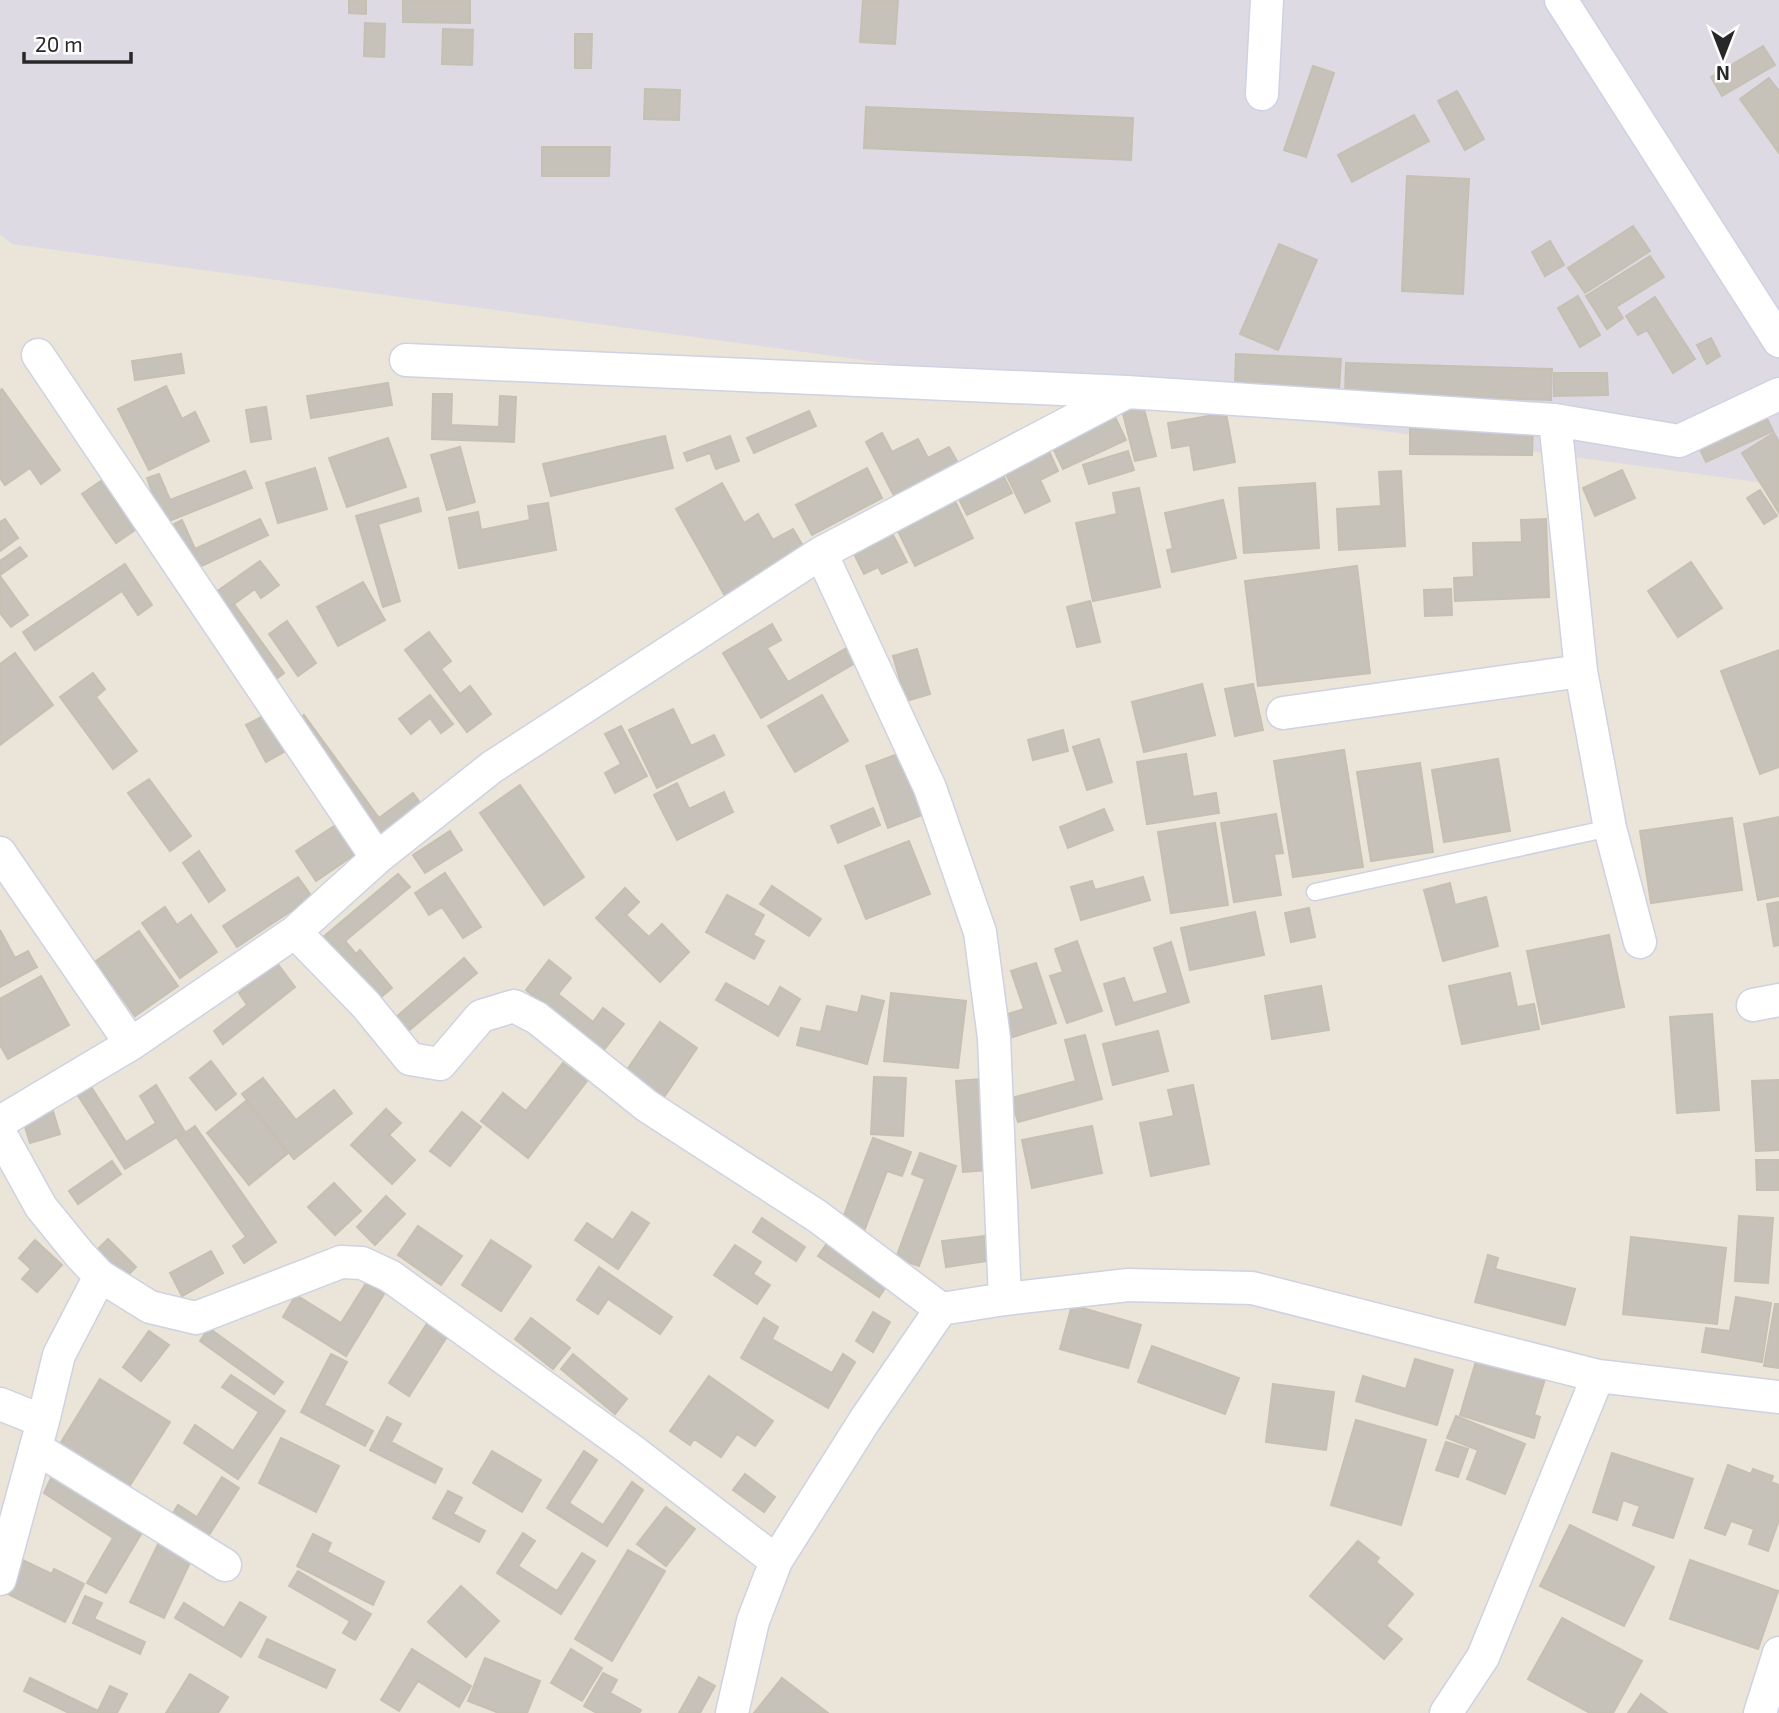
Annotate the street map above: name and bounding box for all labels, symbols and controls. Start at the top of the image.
scale bar [24,21,131,65]
north arrow [1688,21,1758,91]
text: 20 m [35,31,83,56]
text: N [1716,62,1730,85]

